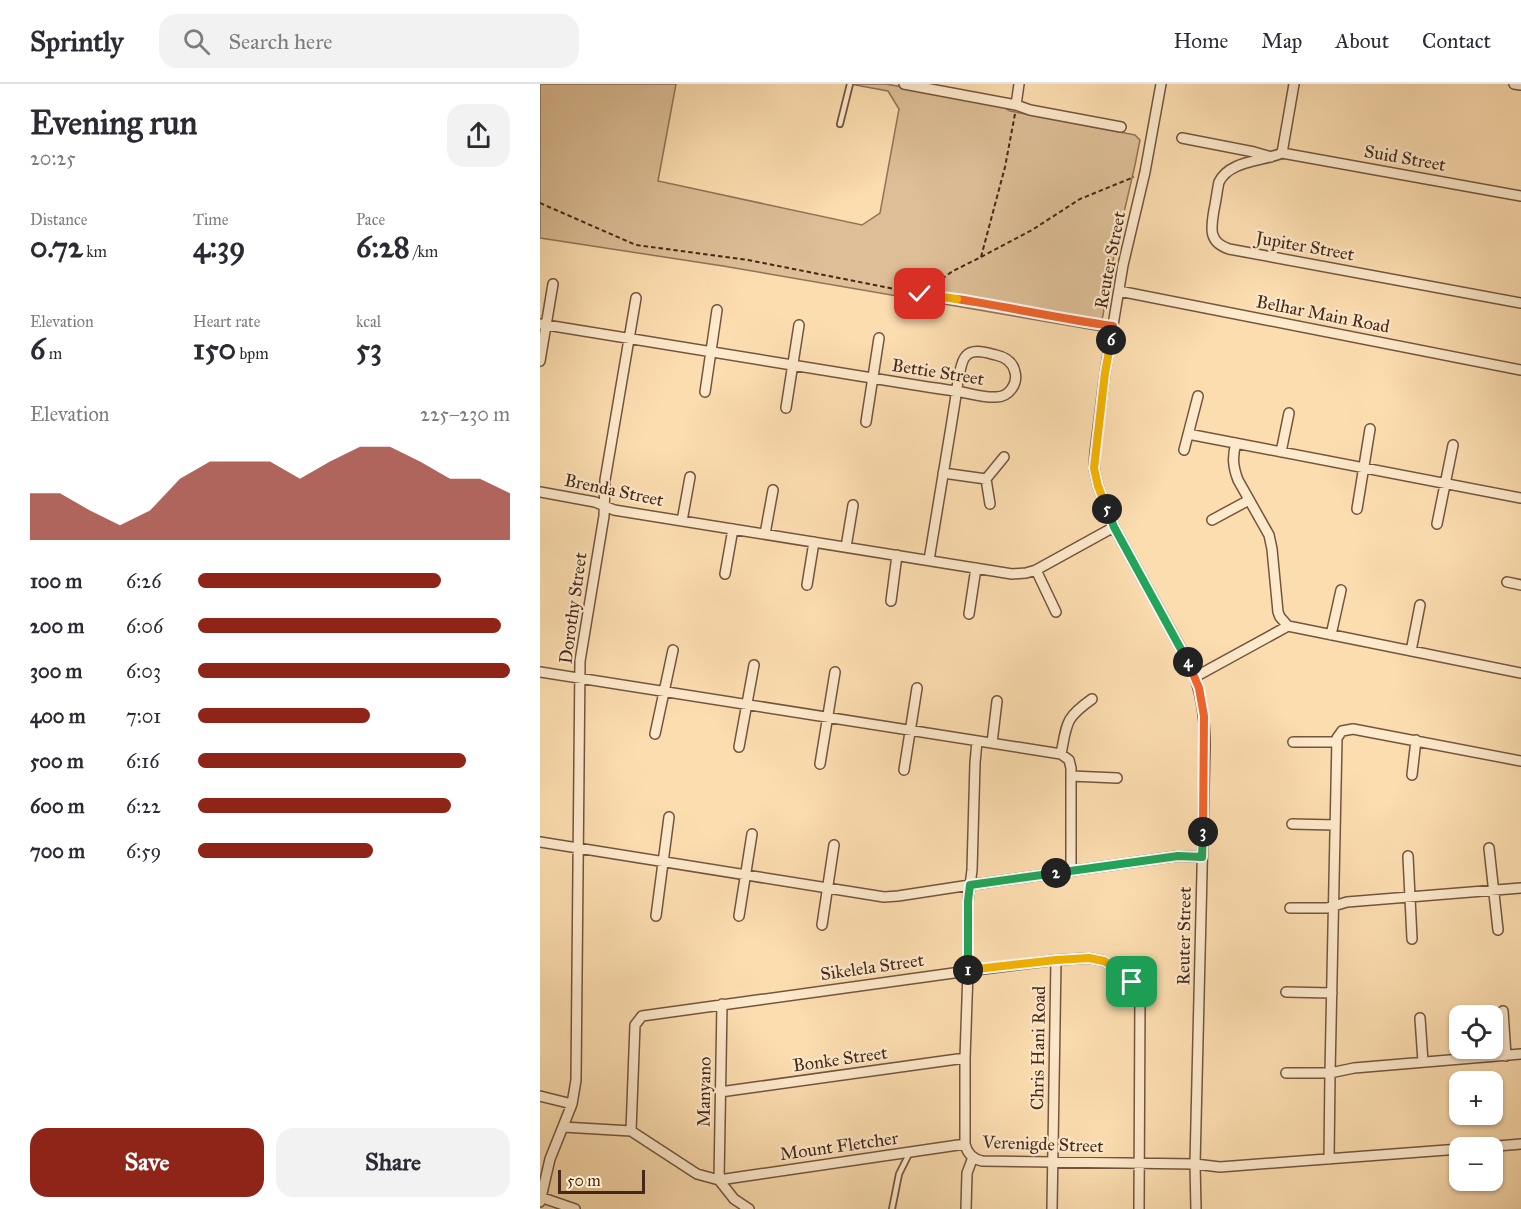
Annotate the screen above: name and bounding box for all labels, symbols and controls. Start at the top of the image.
search box [159,14,579,68]
text: Sprintly [30,24,123,59]
icon: search [180,25,213,58]
text: Search here [228,28,332,55]
text: Home [1173,28,1228,54]
text: Map [1261,28,1302,54]
text: About [1335,28,1389,54]
text: Contact [1422,28,1491,54]
text: Evening run [30,103,197,143]
button: share [447,104,510,167]
street label: Suid Street [1362,140,1448,176]
text: 20:25 [30,146,76,170]
street label: Reuter Street [1090,209,1130,311]
text: Distance [30,210,87,229]
text: Time [193,210,228,229]
text: Pace [356,210,385,229]
street label: Jupiter Street [1252,226,1357,267]
text: 0.72 [30,229,83,265]
text: 4:39 [193,229,245,265]
text: 6:28 [356,229,410,265]
text: km [83,242,107,261]
text: /km [410,242,438,261]
pin [894,268,945,319]
icon: check [903,277,936,310]
street label: Belhar Main Road [1254,290,1392,338]
text: Elevation [30,312,94,331]
text: Heart rate [193,312,260,331]
text: kcal [356,312,381,331]
pin: 6 [1096,325,1126,355]
text: 6 [1107,330,1115,349]
text: 6 [30,331,45,367]
text: 150 [193,331,236,367]
text: 53 [356,331,382,367]
text: m [45,344,62,363]
text: bpm [236,344,269,363]
street label: Bettie Street [890,354,986,390]
text: Elevation [30,402,109,426]
text: 225–230 m [420,402,510,426]
street label: Brenda Street [562,469,666,511]
pin: 5 [1092,494,1122,524]
text: 5 [1103,499,1111,518]
street label: Dorothy Street [554,550,592,665]
text: 100 m [30,569,82,593]
text: 6:26 [126,569,161,593]
text: 200 m [30,614,84,638]
text: 6:06 [126,614,163,638]
pin: 4 [1173,647,1203,677]
text: 4 [1184,652,1192,671]
text: 300 m [30,659,82,683]
text: 6:03 [126,659,161,683]
text: 400 m [30,704,86,728]
text: 7:01 [126,704,161,728]
text: 500 m [30,749,84,773]
text: 6:16 [126,749,159,773]
text: 600 m [30,794,85,818]
text: 6:22 [126,794,161,818]
pin: 3 [1188,817,1218,847]
text: 3 [1200,822,1206,841]
text: 700 m [30,839,85,863]
text: 6:59 [126,839,161,863]
pin: 2 [1041,858,1071,888]
text: 2 [1052,863,1060,882]
street label: Reuter Street [1172,886,1196,986]
street label: Sikelela Street [819,949,926,985]
pin: 1 [953,955,983,985]
pin [1106,956,1157,1007]
text: 1 [965,960,971,979]
icon: arrive [1115,965,1148,998]
street label: Chris Hani Road [1026,986,1050,1110]
map controls [1449,1005,1503,1191]
button: locate [1449,1005,1503,1059]
street label: Bonke Street [791,1041,889,1077]
street label: Manyano [692,1057,716,1127]
button: + [1449,1071,1503,1125]
street label: Mount Fletcher [778,1127,900,1165]
button: Save [30,1128,264,1197]
button: Share [276,1128,510,1197]
street label: Verenigde Street [981,1131,1105,1158]
button: − [1449,1137,1503,1191]
scale bar [558,1167,645,1194]
text: 50 m [567,1171,601,1190]

